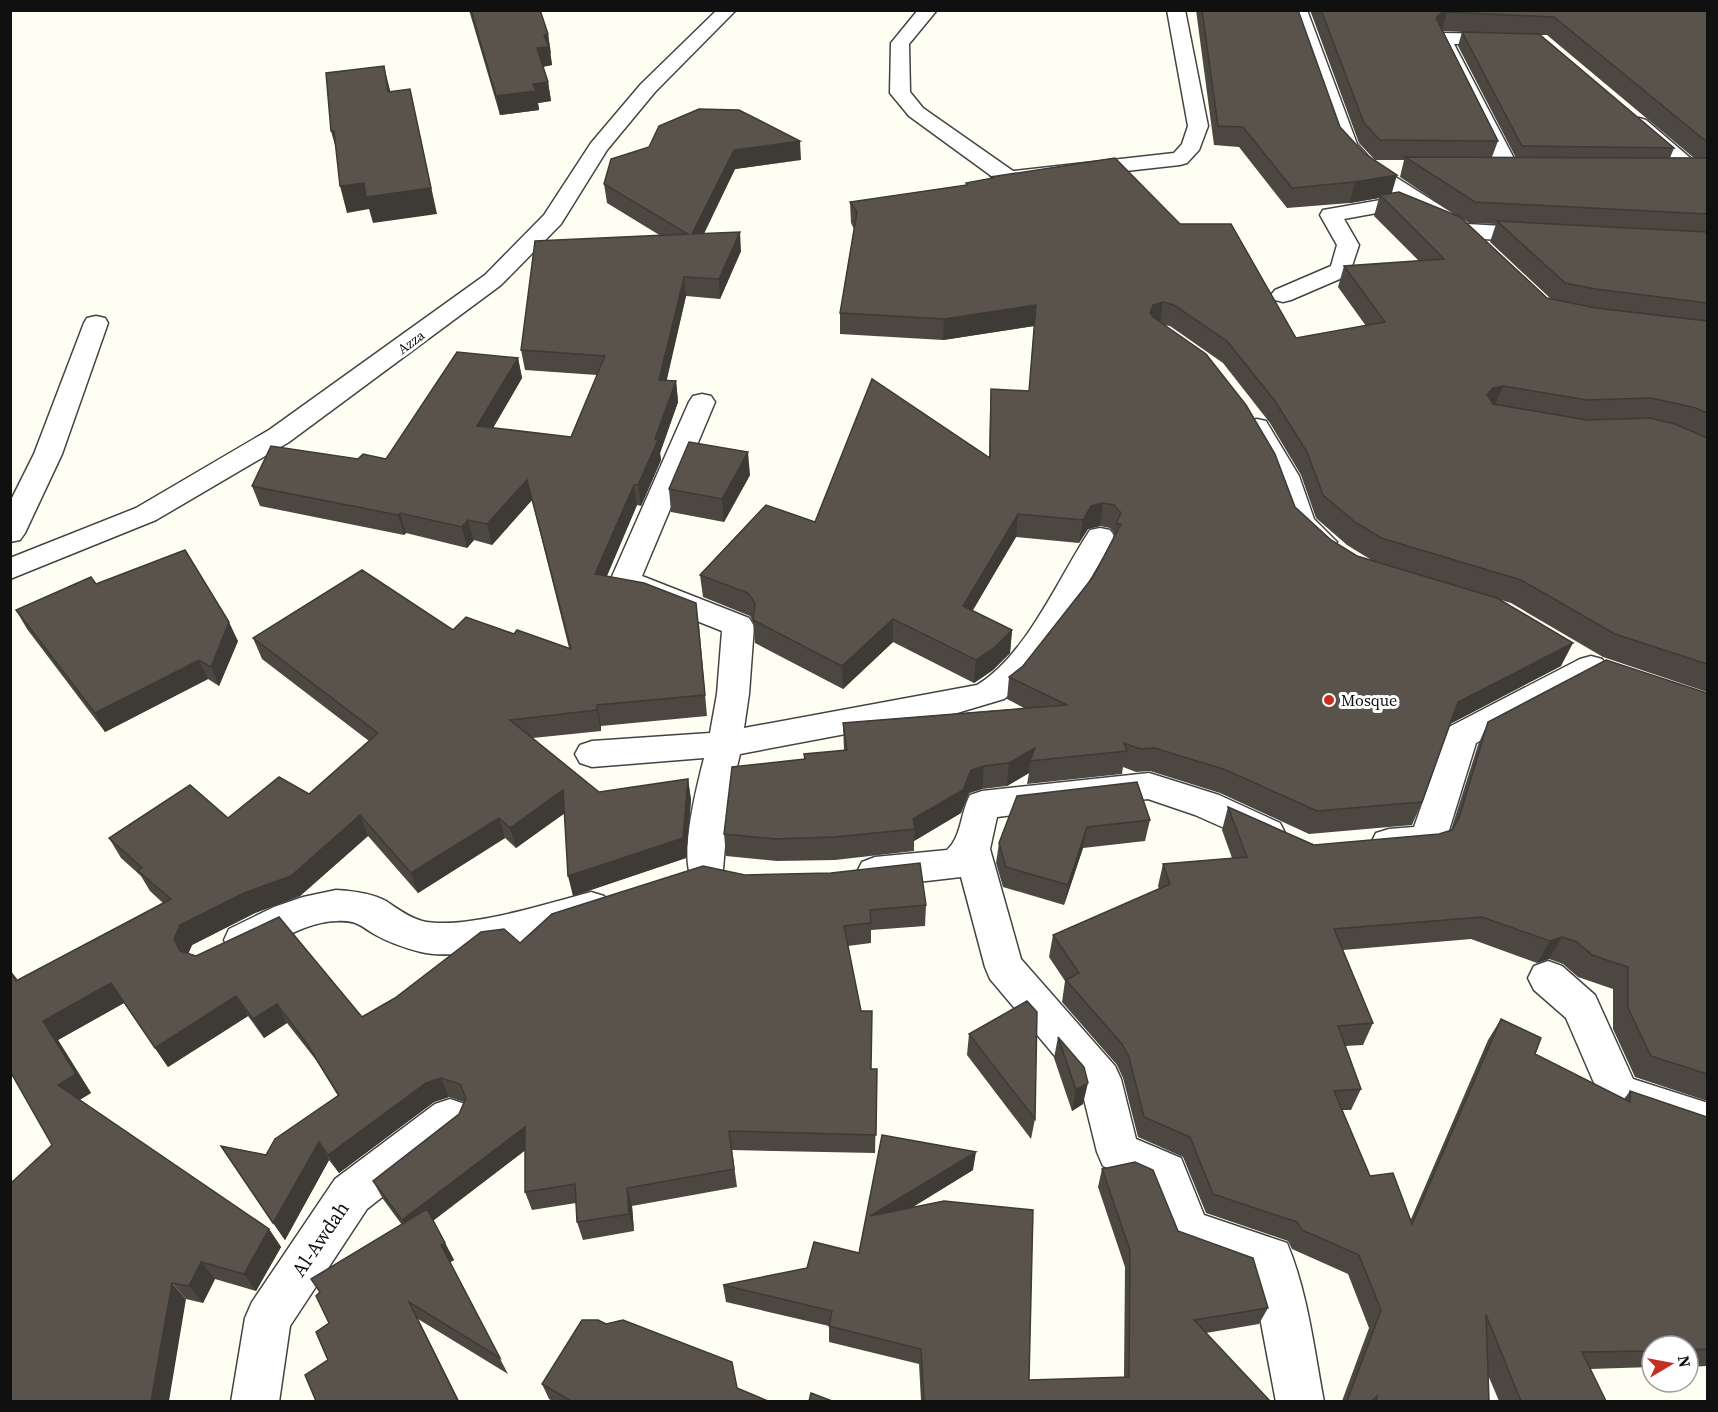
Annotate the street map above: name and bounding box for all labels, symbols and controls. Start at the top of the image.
street label: Azza [393,325,429,359]
place label: Mosque [1341,689,1397,711]
marker: Mosque [1322,693,1336,707]
street label: Al-Awdah [285,1196,355,1282]
north arrow [1640,1334,1700,1394]
text: N [1673,1354,1697,1369]

